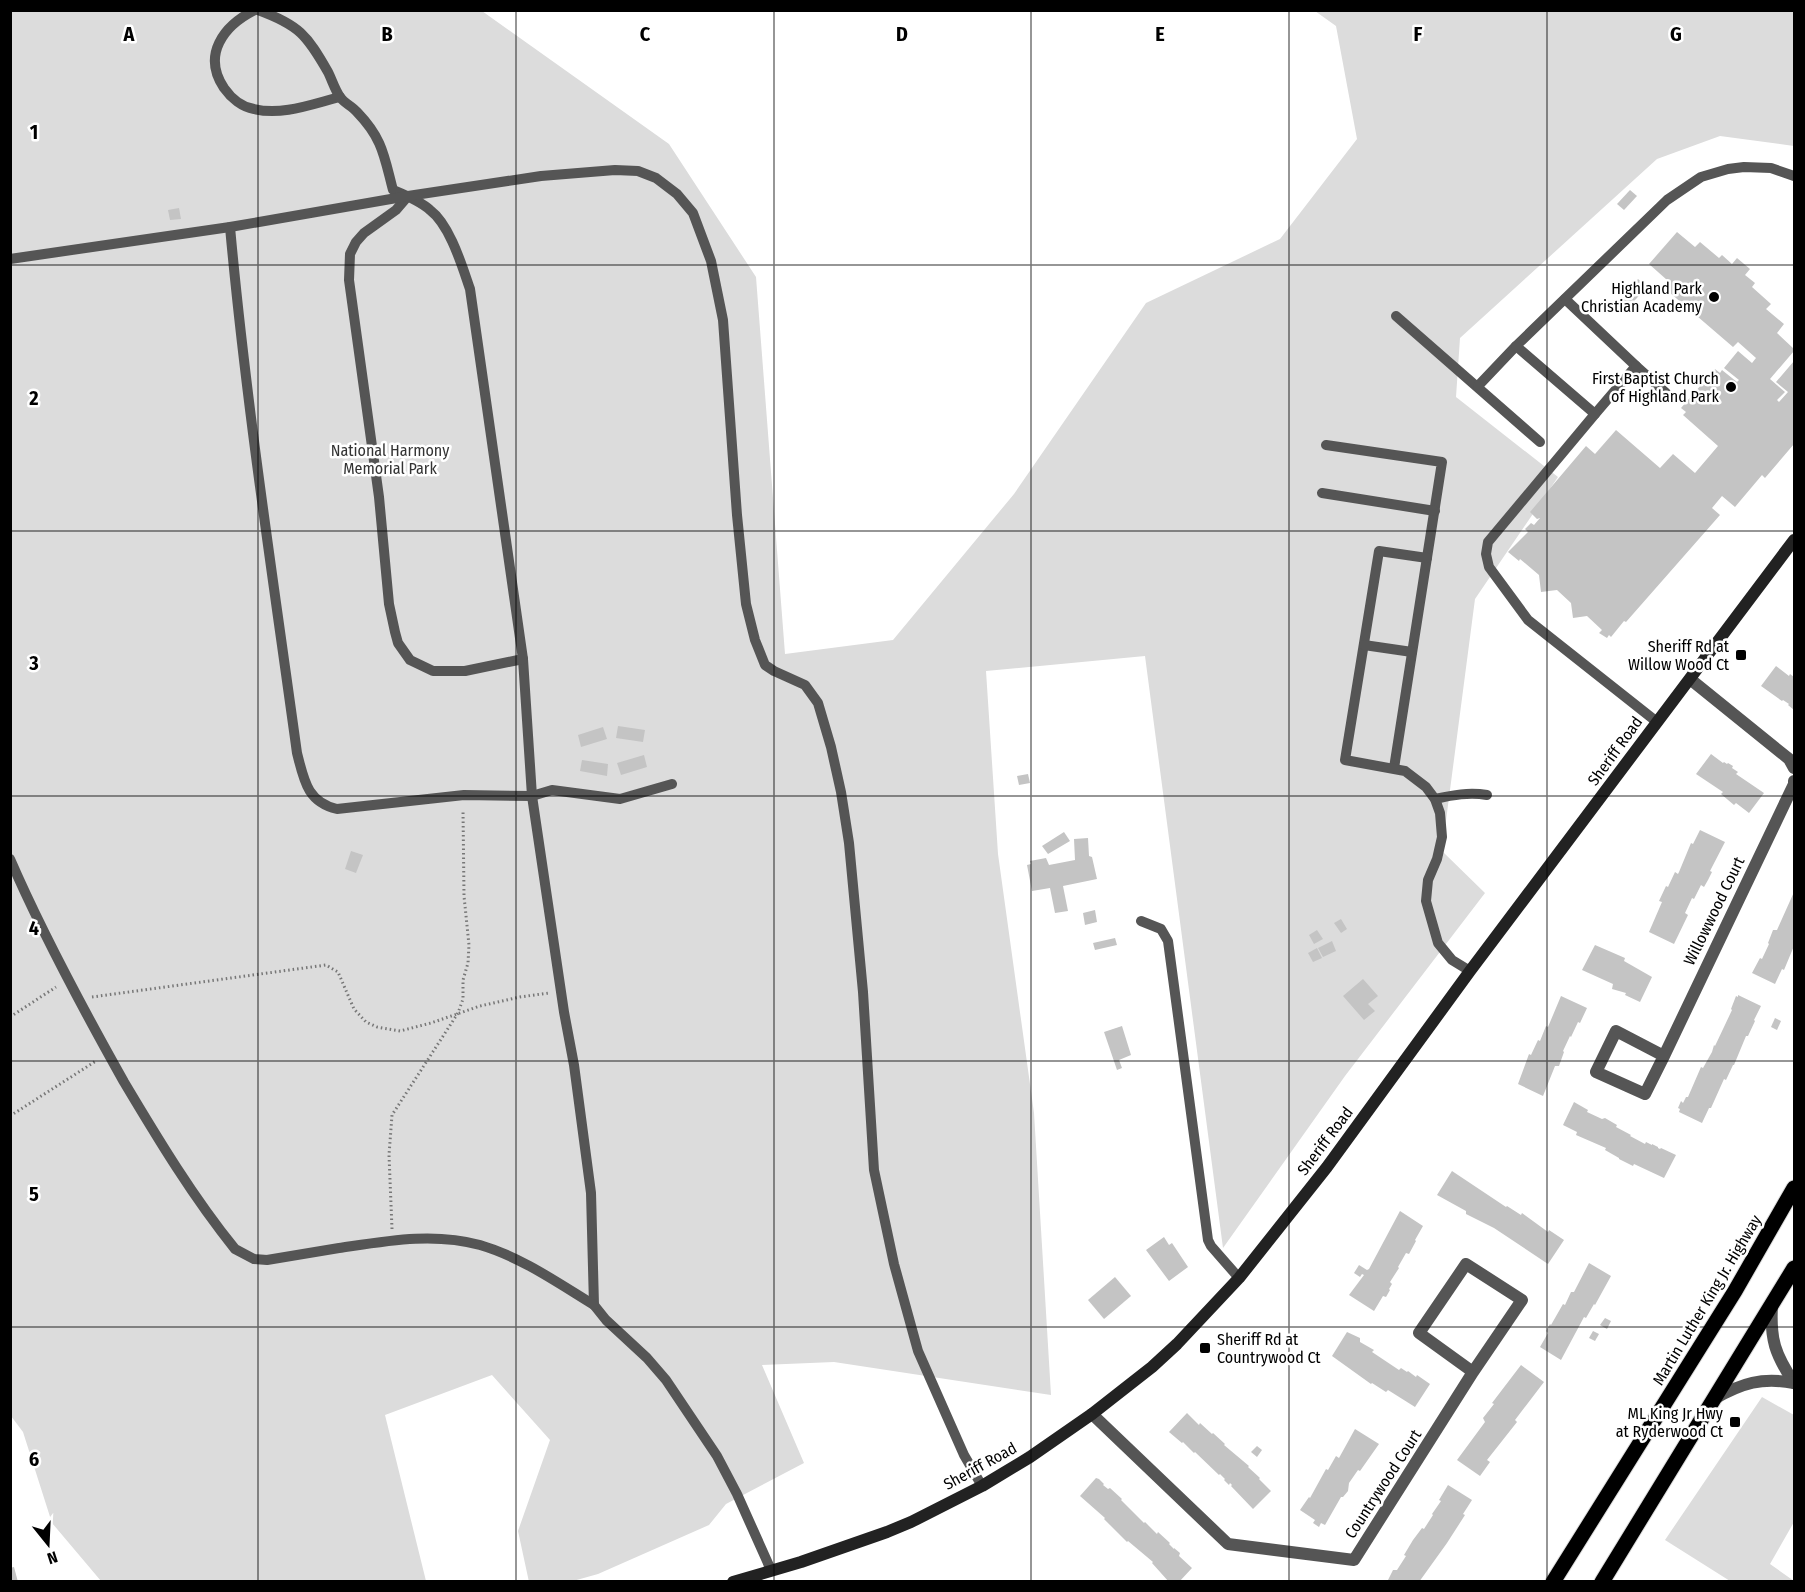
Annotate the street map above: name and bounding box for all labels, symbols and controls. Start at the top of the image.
text: A [123,22,136,46]
text: B [381,22,393,46]
text: C [640,22,651,46]
text: D [896,22,908,46]
text: E [1155,22,1165,46]
text: F [1414,22,1423,46]
text: G [1670,22,1682,46]
text: 1 [30,120,38,144]
place label: Highland Park Christian Academy [1581,279,1703,316]
marker: Highland Park Christian Academy [1707,290,1721,304]
place label: First Baptist Church of Highland Park [1592,369,1720,406]
marker: First Baptist Church of Highland Park [1724,380,1738,394]
text: 2 [28,386,39,410]
park label: National Harmony Memorial Park [331,441,450,478]
place label: Sheriff Rd at Willow Wood Ct [1628,637,1730,674]
marker: Sheriff Rd at Willow Wood Ct [1734,648,1748,662]
text: 3 [28,651,39,675]
street label: Sheriff Road [1584,713,1646,789]
street label: Willowwood Court [1680,853,1749,968]
text: 4 [29,916,39,940]
street label: Sheriff Road [1293,1103,1357,1179]
text: 5 [29,1182,39,1206]
street label: Martin Luther King Jr. Highway [1649,1211,1766,1389]
place label: Sheriff Rd at Countrywood Ct [1217,1330,1321,1367]
marker: Sheriff Rd at Countrywood Ct [1198,1341,1212,1355]
place label: ML King Jr Hwy at Ryderwood Ct [1616,1404,1724,1441]
marker: ML King Jr Hwy at Ryderwood Ct [1728,1415,1742,1429]
street label: Countrywood Court [1341,1425,1426,1542]
street label: Sheriff Road [940,1438,1020,1494]
text: 6 [29,1447,39,1471]
north arrow [18,1514,78,1574]
text: N [45,1547,60,1568]

